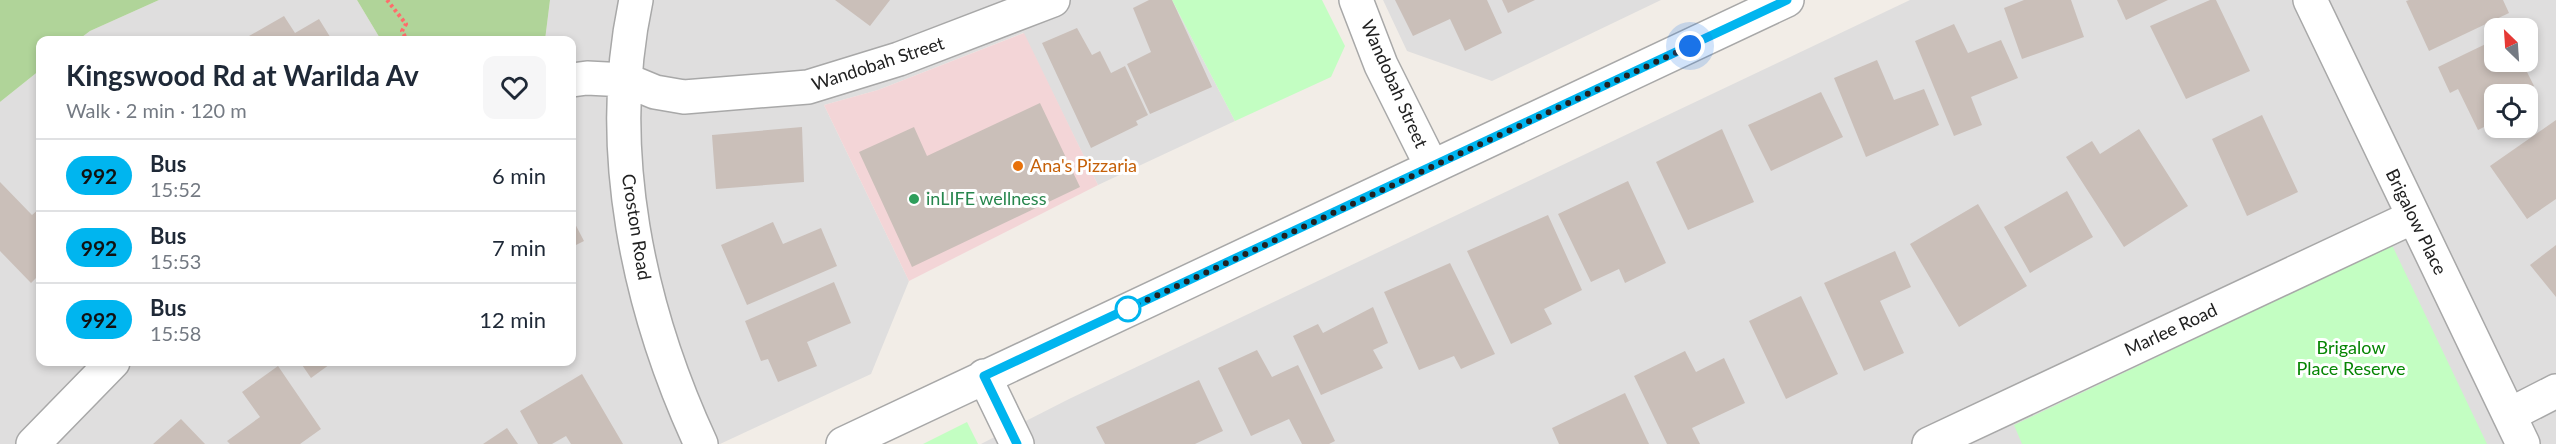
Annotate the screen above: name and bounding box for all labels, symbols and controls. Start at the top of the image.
street label: Wandobah Street [1357,16,1433,152]
north arrow [2484,18,2538,72]
map controls [2484,18,2538,138]
street label: Wandobah Street [809,31,947,95]
your location [1675,31,1705,61]
button: heart [483,56,546,119]
text: Kingswood Rd at Warilda Av [66,58,419,92]
button: locate [2484,84,2538,138]
text: Walk · 2 min · 120 m [66,98,247,122]
text: Bus [150,150,186,177]
place label: Ana's Pizzaria [1030,154,1137,176]
marker: Ana's Pizzaria [1011,159,1025,173]
text: 6 min [492,162,546,189]
text: 992 [81,163,117,188]
street label: Brigalow Place [2382,165,2452,278]
street label: Croston Road [618,172,656,282]
text: 15:52 [150,177,201,201]
place label: inLIFE wellness [926,187,1047,209]
marker: inLIFE wellness [907,192,921,206]
text: Bus [150,222,186,249]
text: 7 min [492,234,546,261]
text: 992 [81,235,117,260]
text: 15:53 [150,249,201,273]
text: Bus [150,294,186,321]
unlabelled marker [1115,296,1141,322]
street label: Marlee Road [2121,298,2220,360]
text: 12 min [479,306,546,333]
text: 992 [81,307,117,332]
text: 15:58 [150,321,201,345]
park label: Brigalow Place Reserve [2296,336,2406,379]

